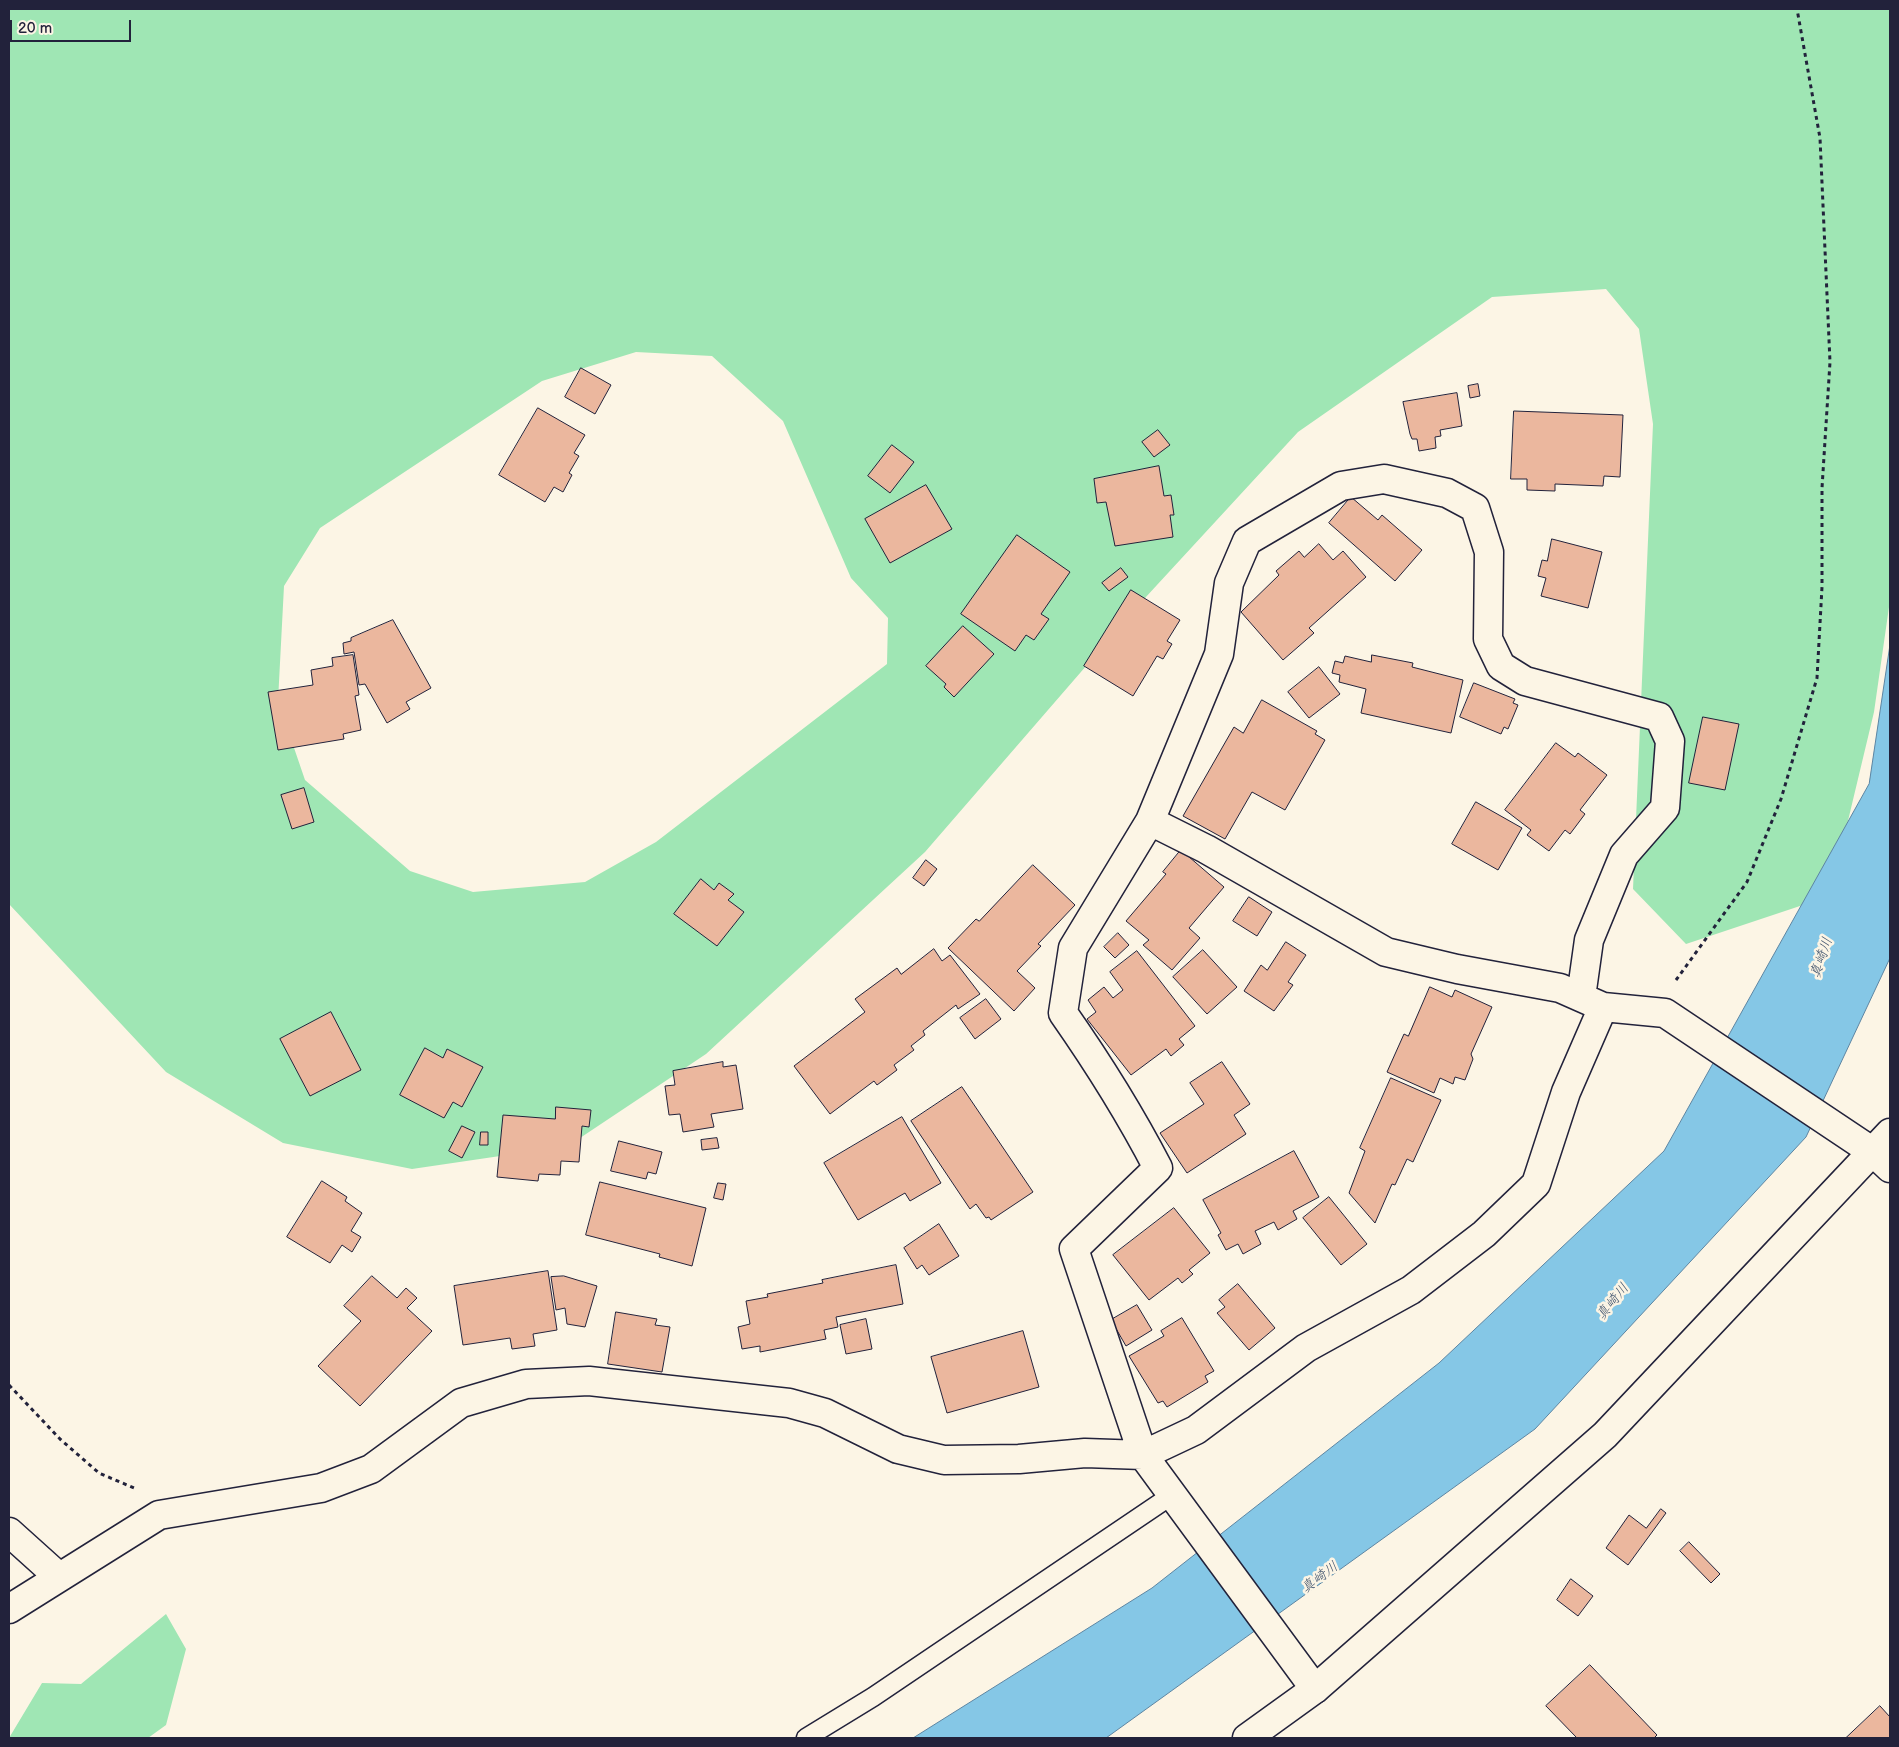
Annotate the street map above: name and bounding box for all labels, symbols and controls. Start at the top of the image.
scale bar [12,10,134,42]
text: 20 m [18,19,52,38]
water label: 真崎川 [1807,935,1837,981]
water label: 真崎川 [1593,1280,1633,1324]
water label: 真崎川 [1298,1559,1342,1597]

